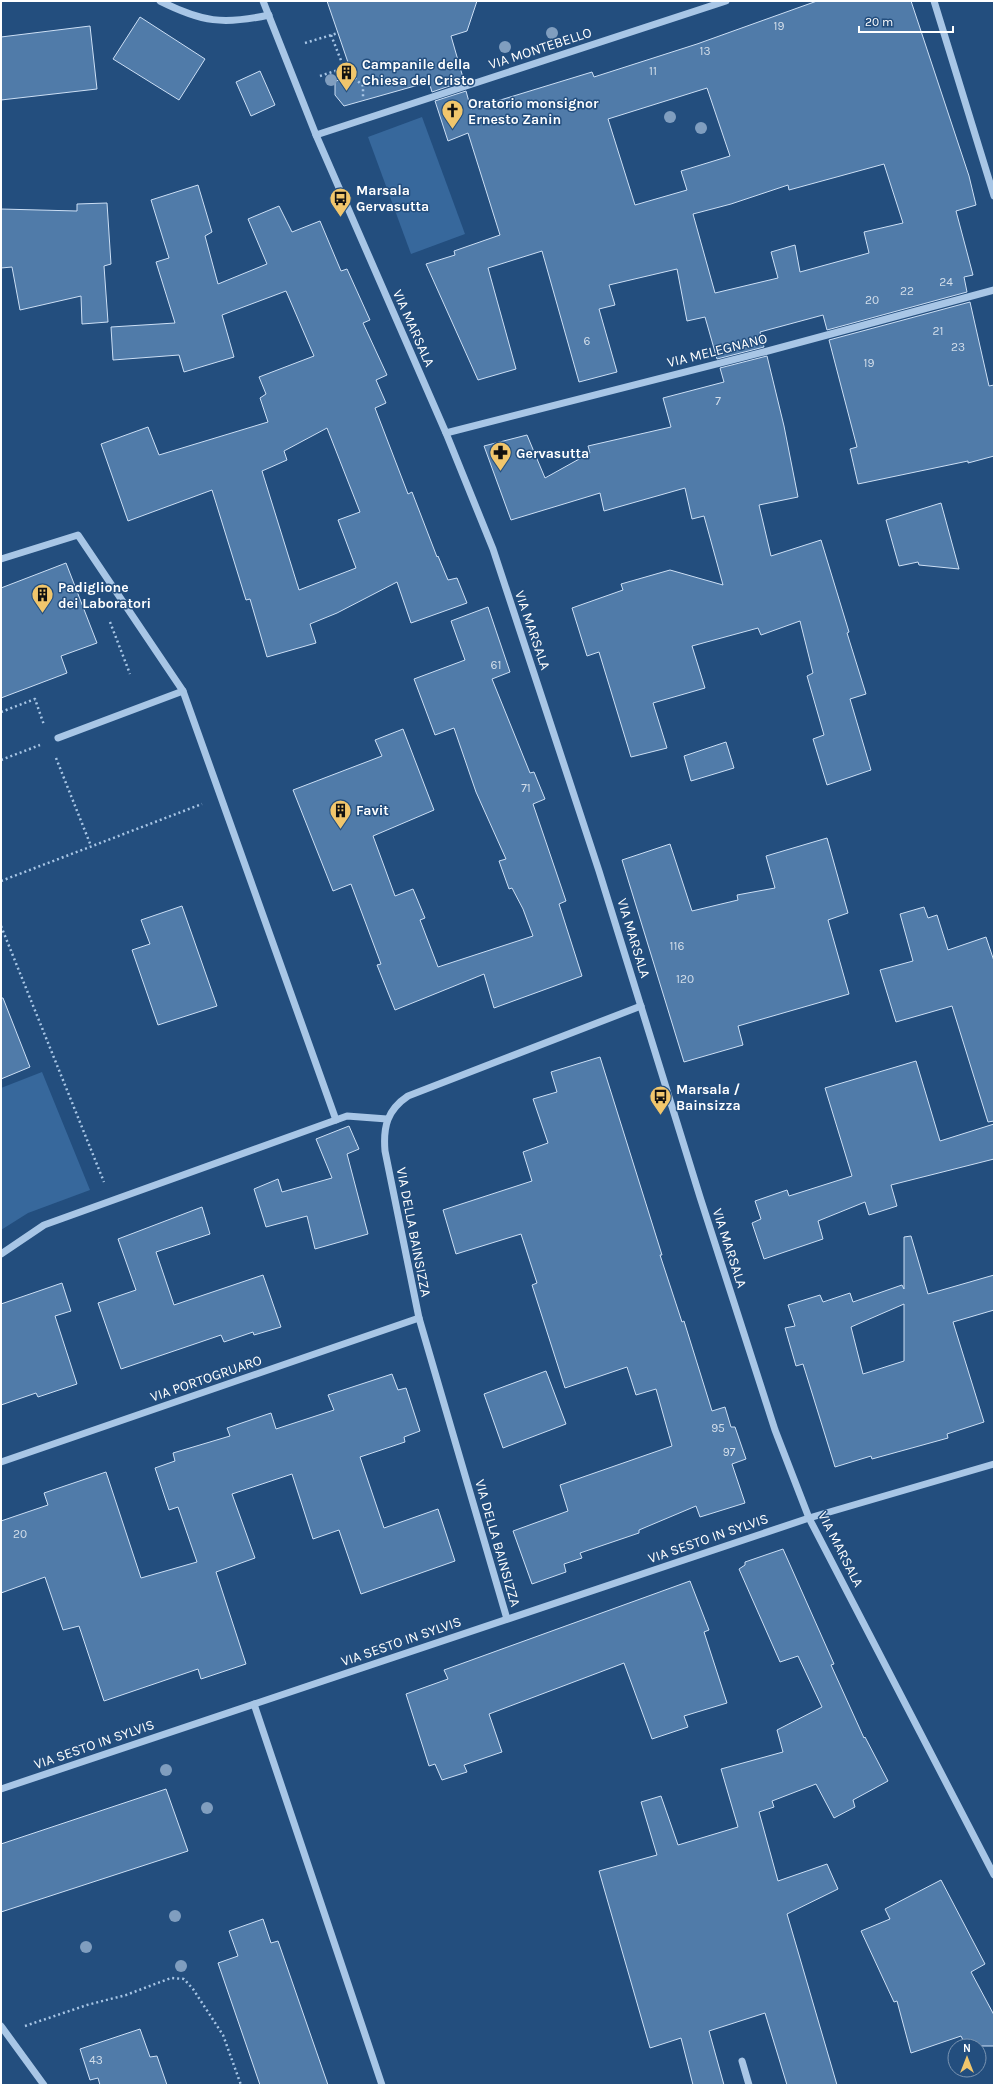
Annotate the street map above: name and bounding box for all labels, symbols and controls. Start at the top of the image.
scale bar [859,8,953,34]
text: 20 m [865,15,893,29]
house number: 19 [774,19,784,33]
street label: VIA MONTEBELLO [487,24,594,73]
house number: 13 [699,44,711,58]
place label: Campanile della Chiesa del Cristo [362,56,474,89]
building icon: Campanile della Chiesa del Cristo [333,59,359,92]
house number: 11 [649,64,657,78]
place label: Oratorio monsignor Ernesto Zanin [468,95,599,128]
church icon: Oratorio monsignor Ernesto Zanin [440,98,466,131]
place label: Marsala Gervasutta [356,182,429,215]
bus stop icon: Marsala Gervasutta [327,185,353,218]
house number: 24 [939,275,953,289]
house number: 22 [900,284,914,298]
street label: VIA MARSALA [389,287,438,369]
house number: 20 [865,293,879,307]
house number: 21 [933,324,943,338]
street label: VIA MELEGNANO [665,330,769,371]
house number: 6 [584,334,591,348]
house number: 23 [951,340,965,354]
house number: 19 [864,356,874,370]
house number: 7 [715,394,721,408]
pharmacy icon: Gervasutta [488,440,514,473]
place label: Gervasutta [516,445,589,462]
place label: Padiglione dei Laboratori [58,579,151,612]
building icon: Padiglione dei Laboratori [30,582,56,615]
street label: VIA MARSALA [511,588,554,672]
house number: 61 [491,658,501,672]
house number: 71 [521,781,531,795]
building icon: Favit [327,797,353,830]
place label: Favit [356,802,389,819]
street label: VIA MARSALA [613,896,654,980]
house number: 116 [670,939,685,953]
house number: 120 [676,972,694,986]
place label: Marsala / Bainsizza [676,1081,741,1114]
bus stop icon: Marsala / Bainsizza [647,1084,673,1117]
street label: VIA DELLA BAINSIZZA [393,1166,434,1298]
street label: VIA MARSALA [709,1206,750,1290]
street label: VIA PORTOGRUARO [148,1351,264,1406]
house number: 95 [711,1421,725,1435]
house number: 97 [723,1445,736,1459]
street label: VIA DELLA BAINSIZZA [471,1477,524,1609]
street label: VIA MARSALA [814,1509,867,1590]
street label: VIA SESTO IN SYLVIS [646,1510,771,1567]
house number: 20 [13,1527,27,1541]
street label: VIA SESTO IN SYLVIS [339,1613,464,1670]
street label: VIA SESTO IN SYLVIS [32,1716,157,1773]
north arrow [947,2038,987,2078]
text: N [963,2042,971,2055]
house number: 43 [89,2053,103,2067]

